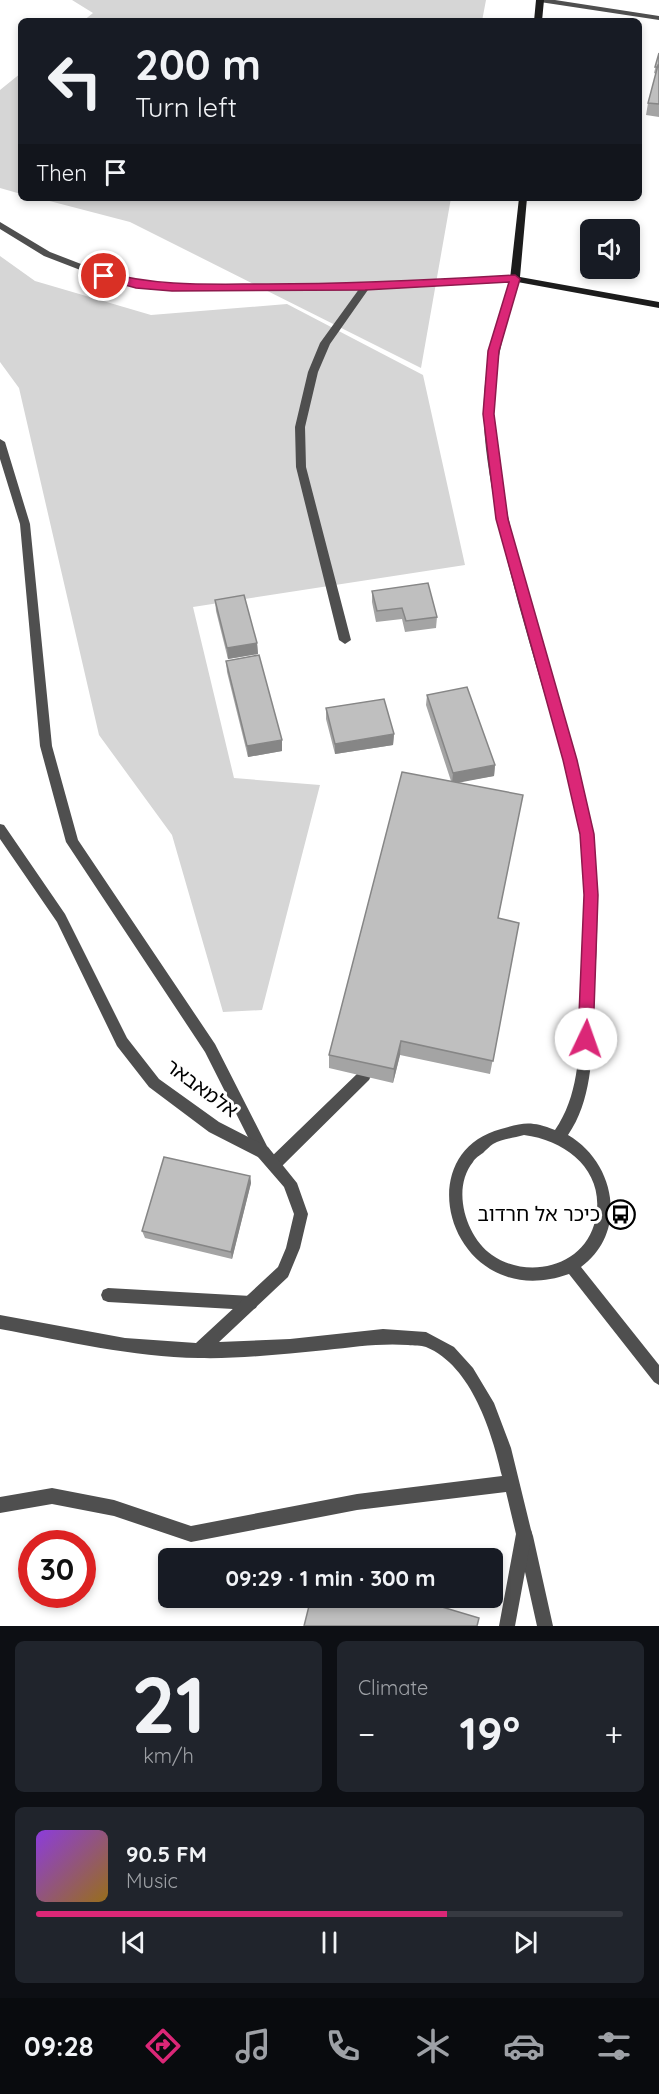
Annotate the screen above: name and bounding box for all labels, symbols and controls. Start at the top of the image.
text: 200 m [135,38,261,91]
icon: left [36,42,114,120]
text: Turn left [135,90,237,124]
icon: arrive [99,156,132,189]
text: Then [36,159,87,187]
map controls [580,219,640,279]
button: sound [580,219,640,279]
pin [78,250,129,301]
icon: arrive [87,259,120,292]
position arrow [554,1007,618,1071]
street label: אלמאבאר [161,1053,243,1122]
bus stop icon: כיכר אל חרדוב [605,1198,637,1230]
place label: כיכר אל חרדוב [477,1201,600,1226]
speed limit sign: 30 [18,1530,96,1608]
text: 09:29 · 1 min · 300 m [225,1564,436,1592]
text: 21 [131,1655,206,1753]
text: Climate [358,1675,428,1700]
text: 19° [459,1705,520,1761]
text: − [358,1713,375,1754]
text: + [604,1713,623,1754]
text: km/h [143,1743,194,1768]
text: 90.5 FM [126,1840,207,1868]
text: Music [126,1868,178,1893]
icon: previous [117,1926,150,1959]
icon: pause [313,1926,346,1959]
icon: next [509,1926,542,1959]
icon: directions [142,2025,184,2067]
icon: music [232,2025,274,2067]
icon: phone [322,2025,364,2067]
icon: climate [412,2025,454,2067]
icon: car [503,2025,545,2067]
icon: filters [593,2025,635,2067]
text: 09:28 [24,2029,94,2063]

